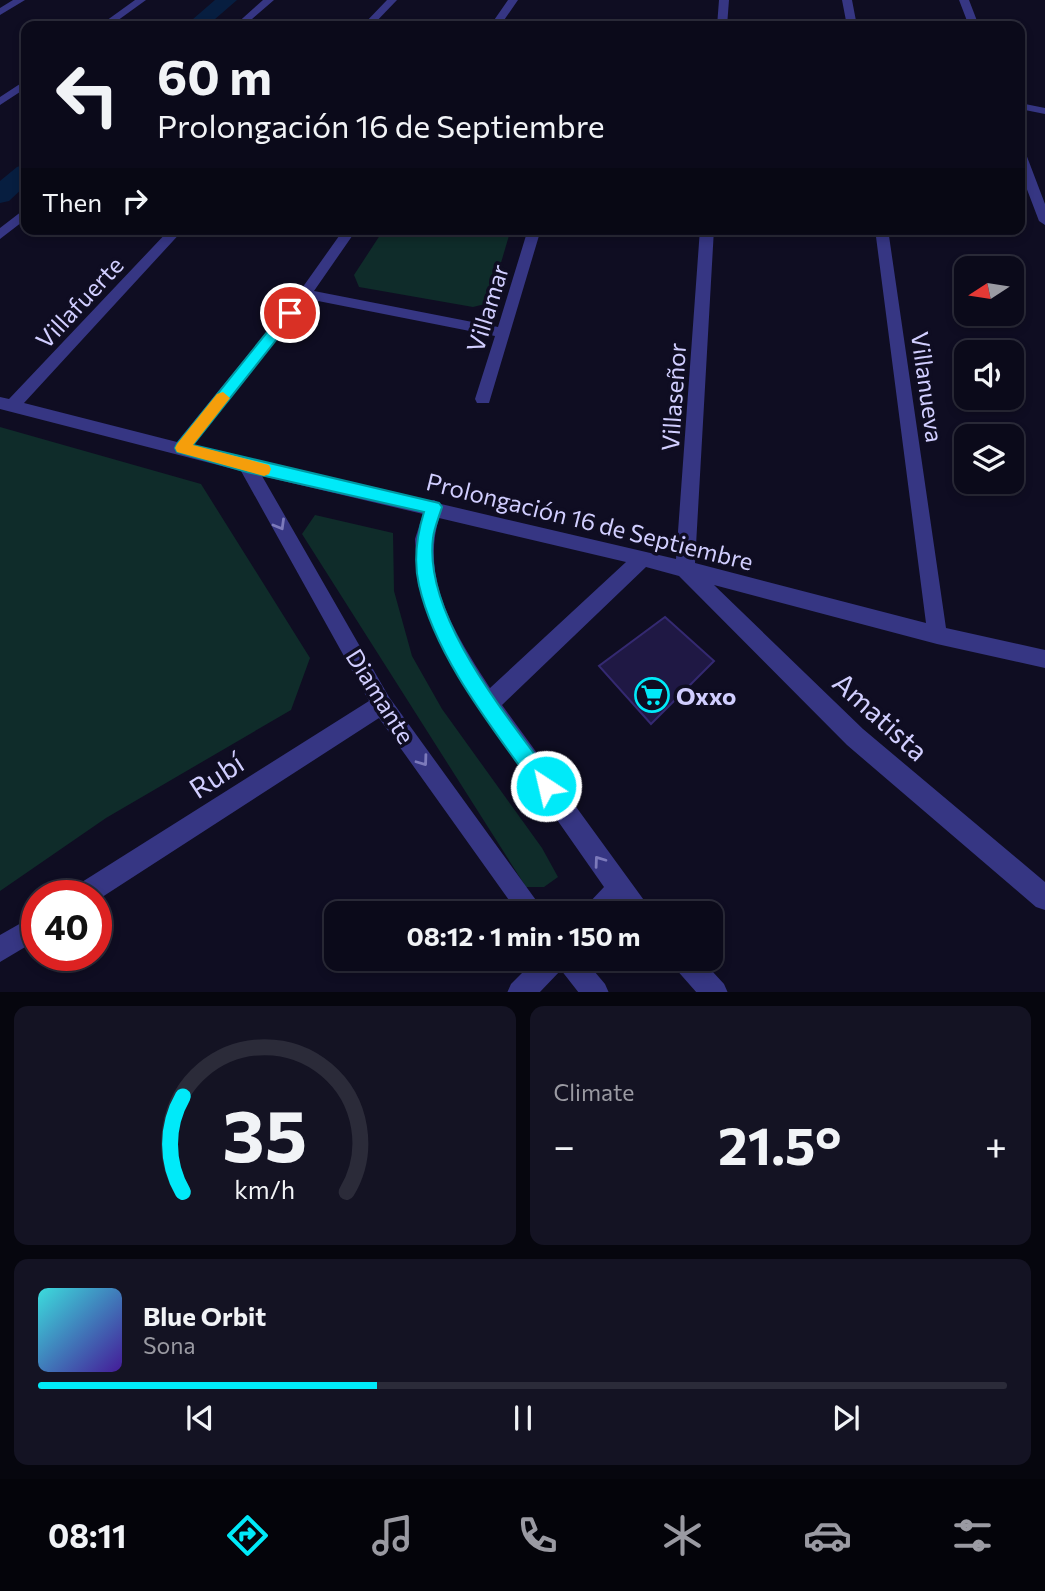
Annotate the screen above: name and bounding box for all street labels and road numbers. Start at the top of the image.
street label: Villafuerte [29,250,129,354]
street label: Villamar [460,260,514,355]
street label: Villanueva [906,330,950,444]
street label: Villaseñor [655,341,691,452]
street label: Prolongación 16 de Septiembre [424,466,756,576]
street label: Diamante [341,643,421,749]
street label: Amatista [827,665,935,767]
street label: Rubí [182,745,250,805]

